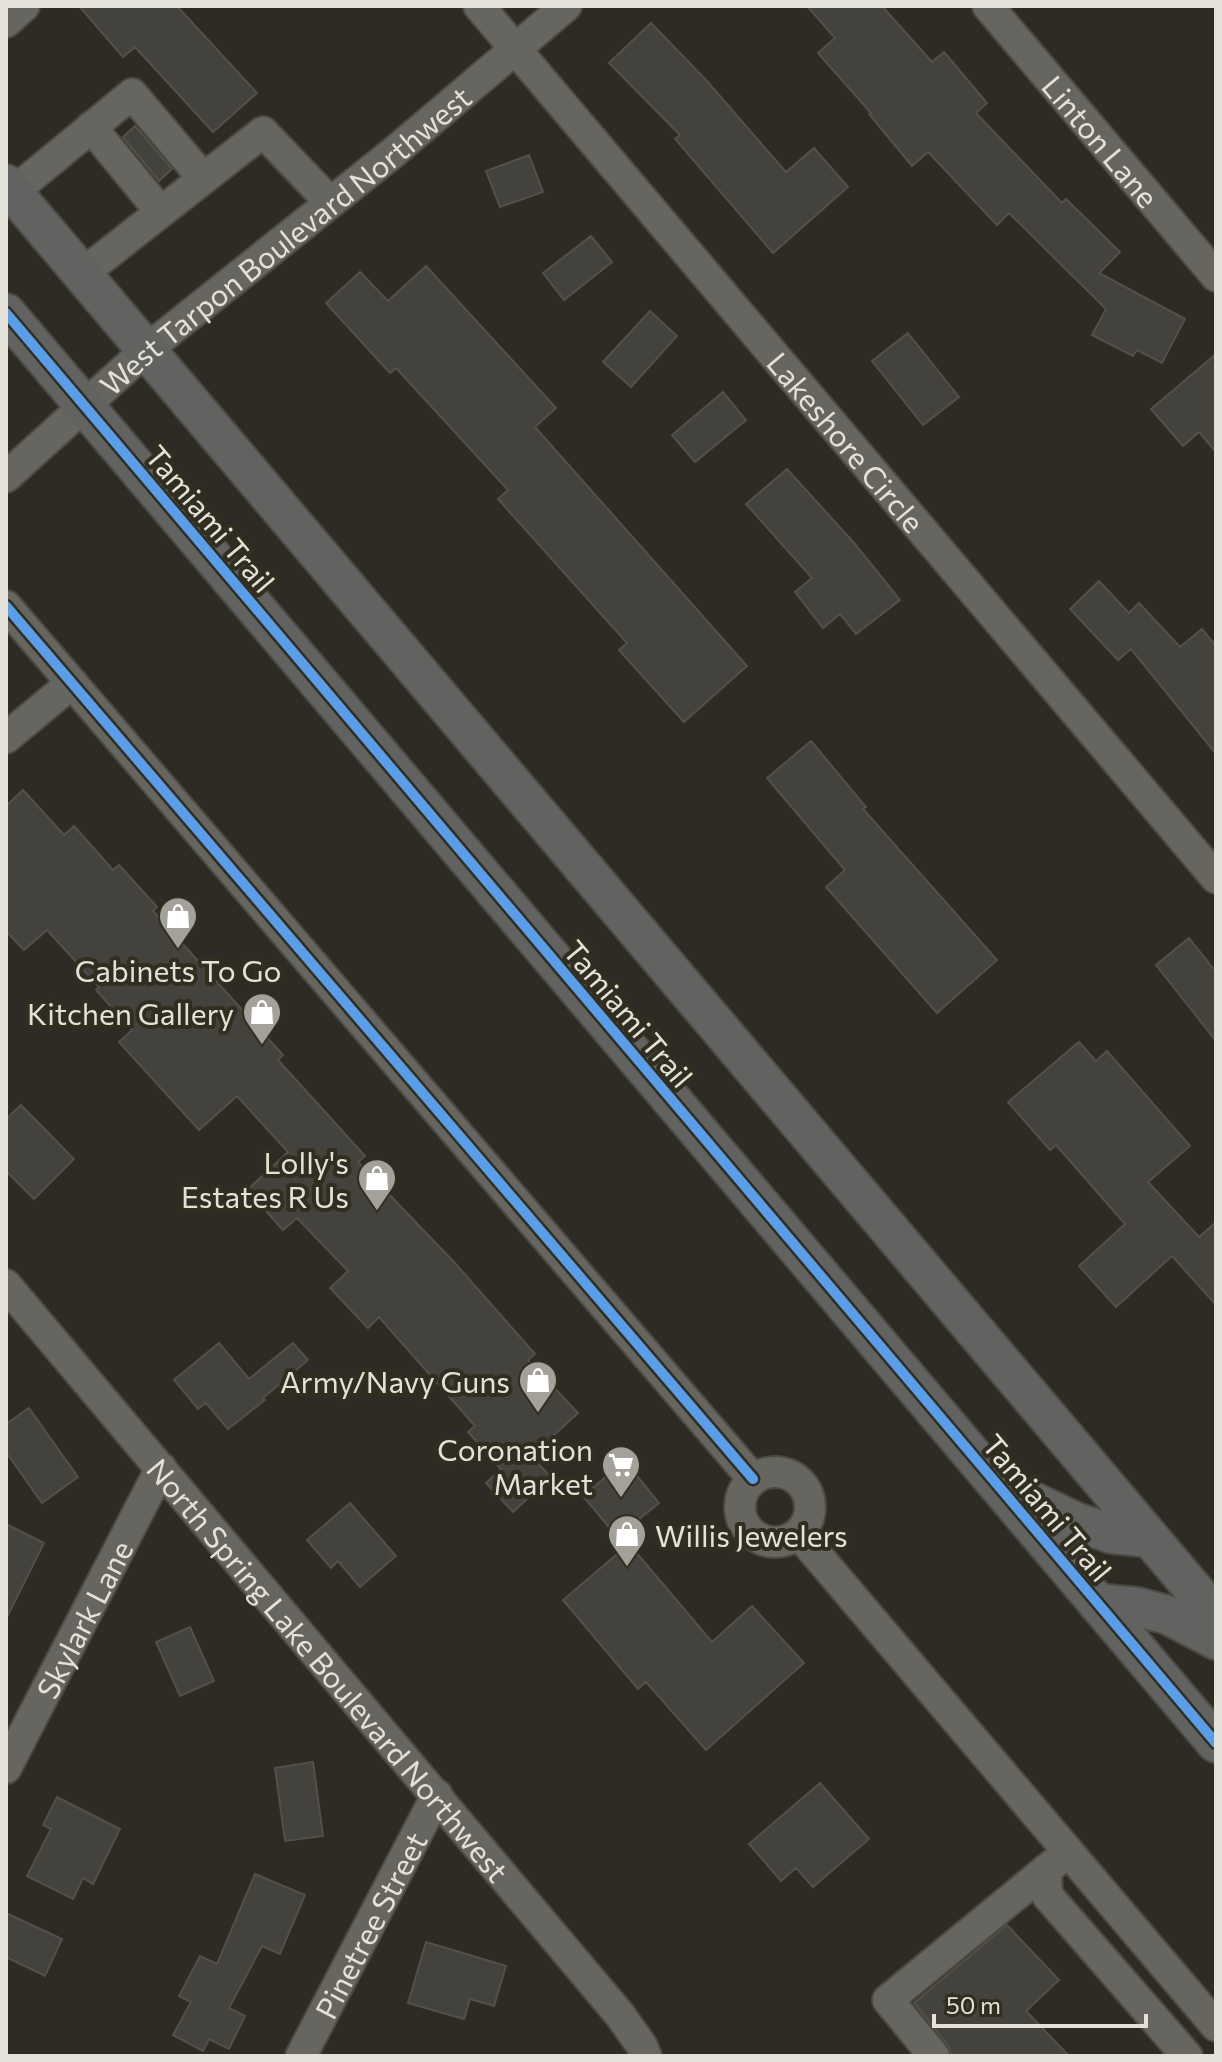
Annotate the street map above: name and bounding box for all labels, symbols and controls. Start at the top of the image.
street label: Linton Lane [1035,67,1168,214]
street label: West Tarpon Boulevard Northwest [91,77,478,402]
street label: Lakeshore Circle [760,344,933,539]
street label: Tamiami Trail [139,437,283,599]
shop icon: Cabinets To Go [157,895,199,950]
street label: Tamiami Trail [557,932,701,1094]
place label: Cabinets To Go [75,951,281,988]
shop icon: Kitchen Gallery [241,991,283,1046]
place label: Kitchen Gallery [27,994,234,1031]
place label: Lolly's Estates R Us [181,1143,349,1214]
shop icon: Lolly's Estates R Us [356,1157,398,1212]
shop icon: Army/Navy Guns [517,1359,559,1414]
place label: Army/Navy Guns [280,1362,510,1399]
street label: Tamiami Trail [976,1426,1120,1588]
place label: Coronation Market [437,1430,593,1501]
supermarket icon: Coronation Market [600,1444,642,1499]
street label: North Spring Lake Boulevard Northwest [141,1450,518,1888]
shop icon: Willis Jewelers [606,1513,648,1568]
place label: Willis Jewelers [655,1516,848,1553]
street label: Skylark Lane [27,1534,139,1704]
street label: Pinetree Street [306,1825,433,2024]
scale bar [934,1978,1146,2028]
text: 50 m [946,1990,1001,2019]

